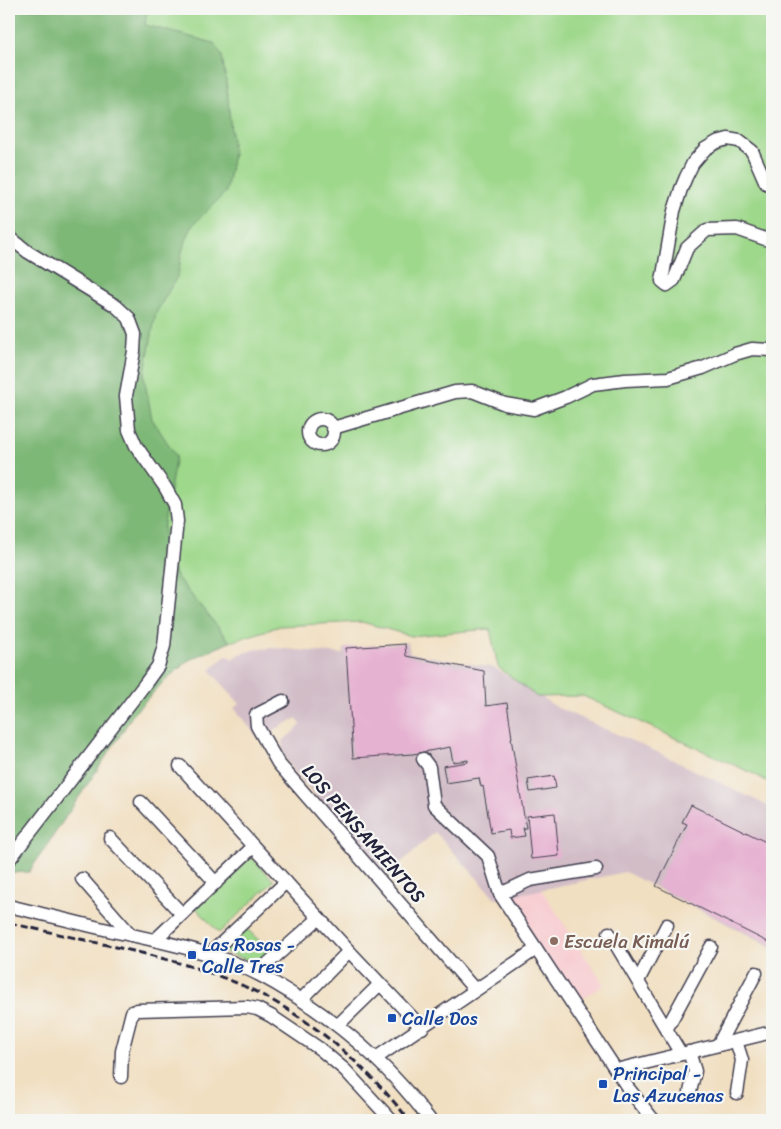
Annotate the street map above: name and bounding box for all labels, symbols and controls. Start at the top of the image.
street label: LOS PENSAMIENTOS [293,756,434,911]
place label: Escuela Kimalú [564,925,690,958]
place label: Las Rosas - Calle Tres [202,928,295,983]
marker: Escuela Kimalú [548,935,560,947]
marker: Las Rosas - Calle Tres [186,949,198,961]
place label: Calle Dos [402,1002,478,1035]
marker: Calle Dos [386,1012,398,1024]
place label: Principal - Las Azucenas [613,1057,724,1112]
marker: Principal - Las Azucenas [597,1078,609,1090]

